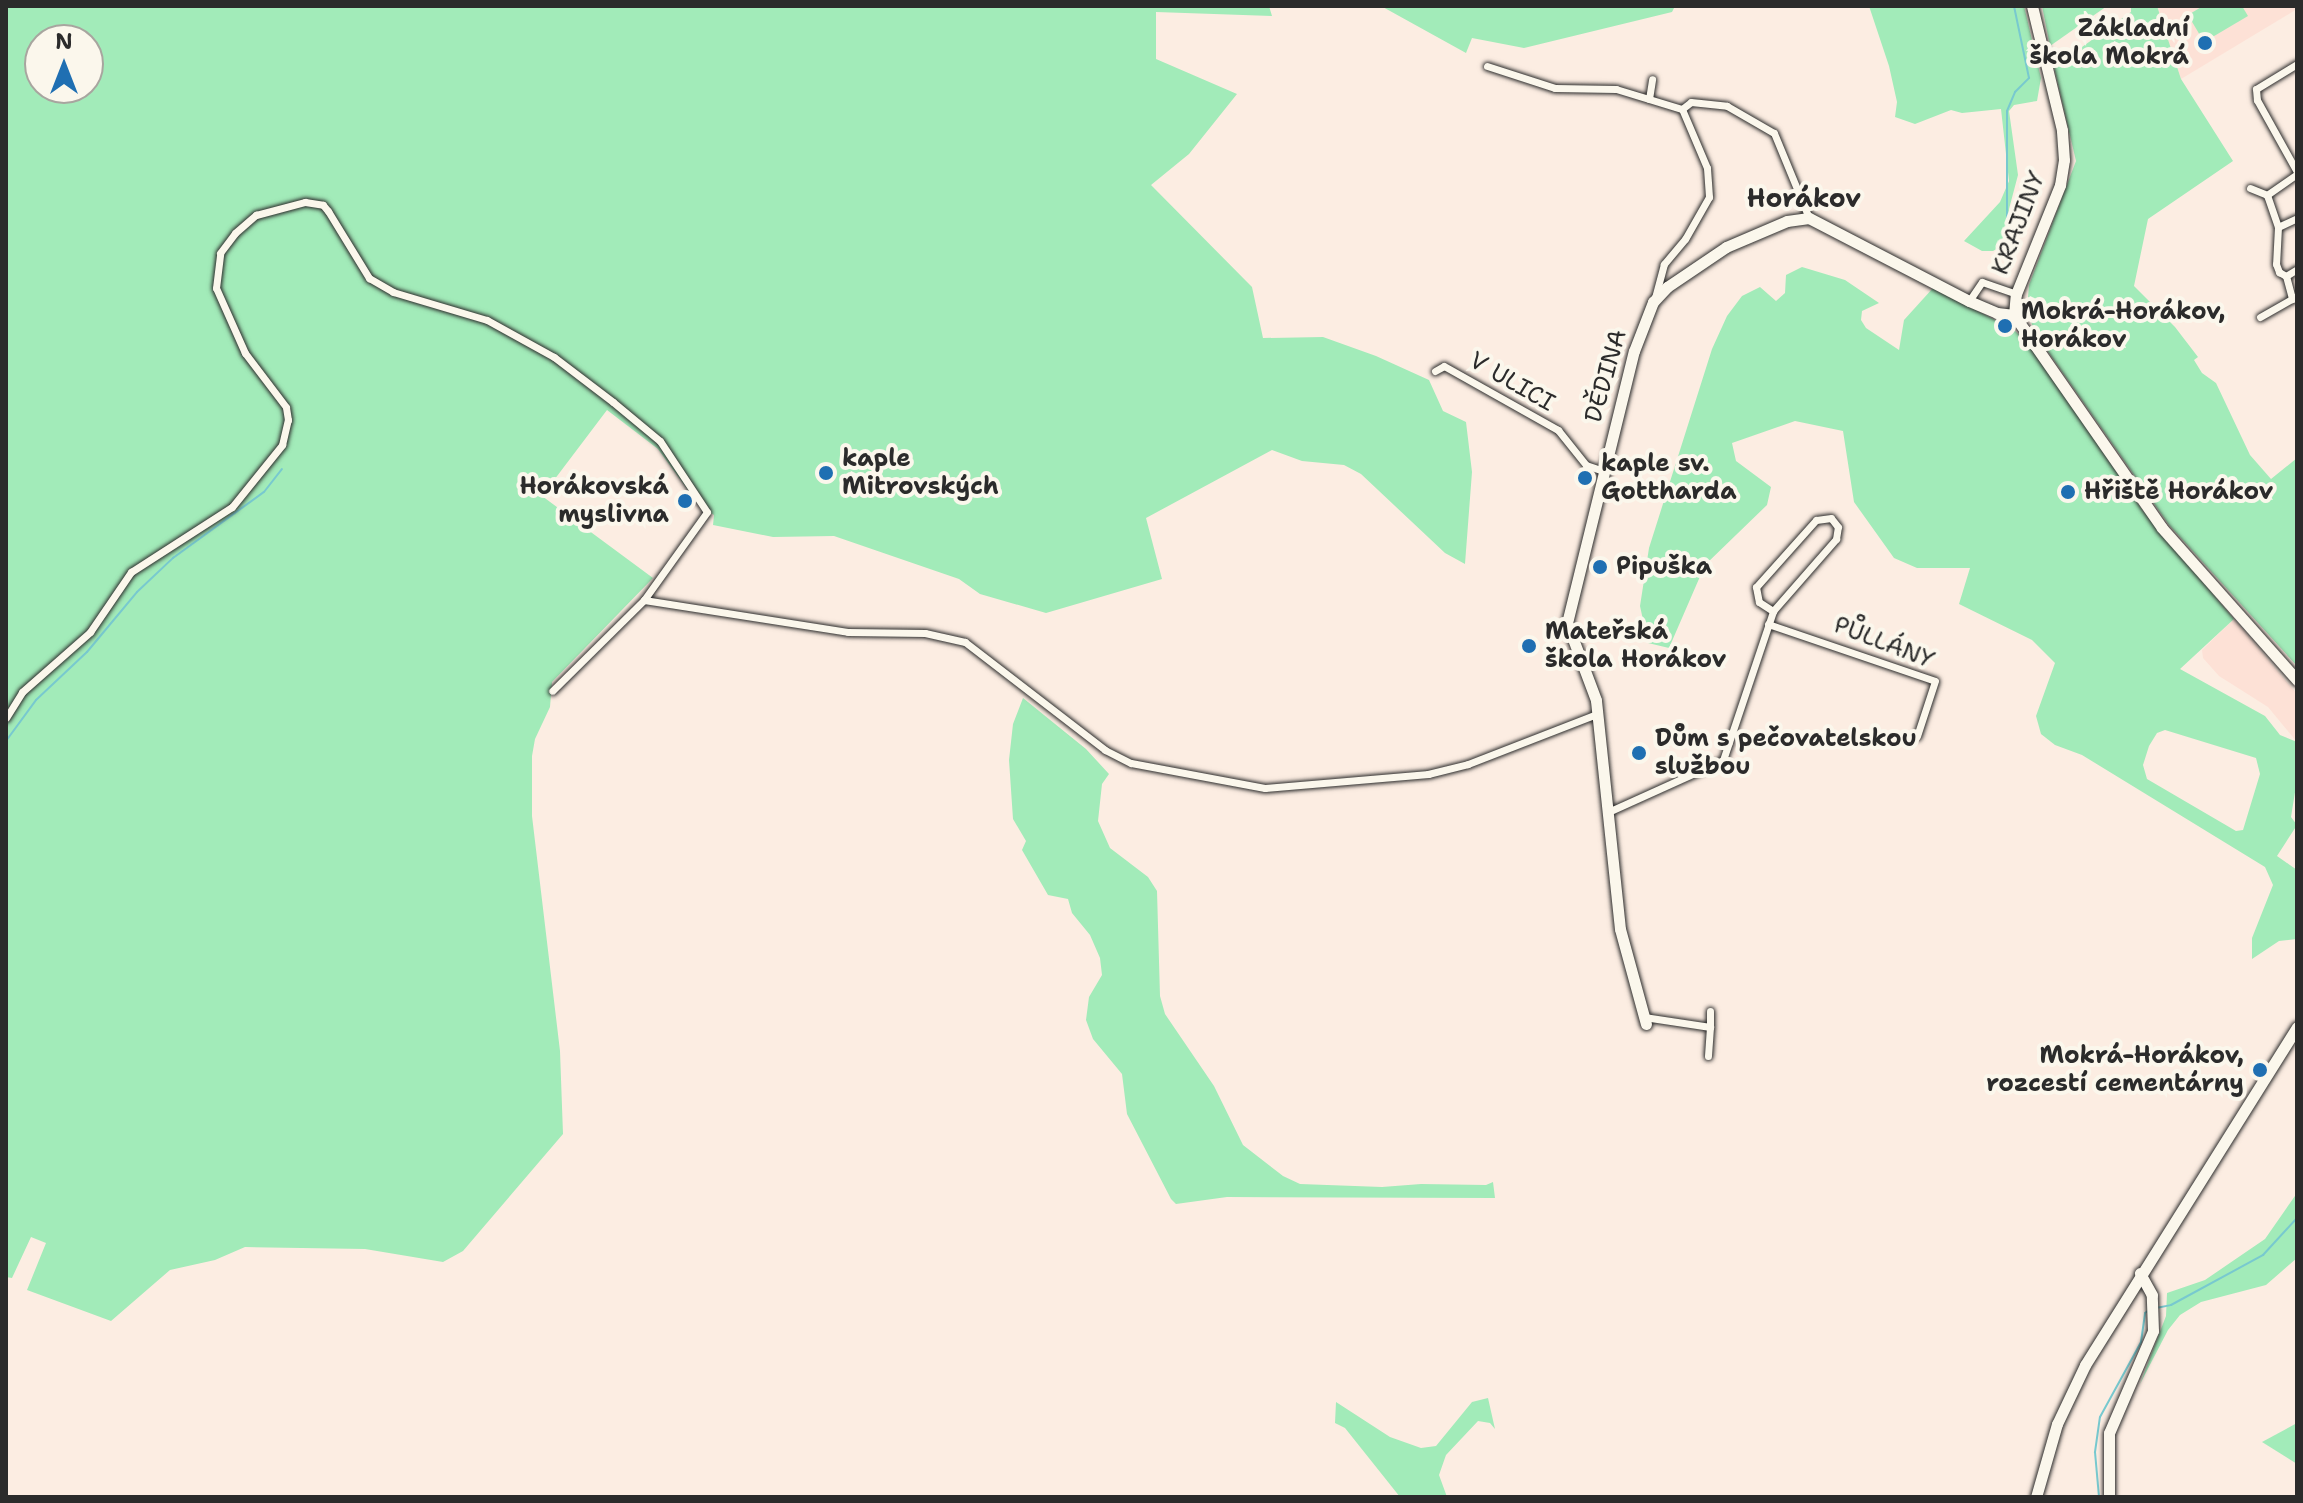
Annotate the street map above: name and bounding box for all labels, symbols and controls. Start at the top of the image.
place label: Základní škola Mokrá [2029,15,2189,71]
north arrow [24,24,104,104]
text: N [55,27,73,56]
marker: Základní škola Mokrá [2196,34,2214,52]
street label: KRAJINY [1986,167,2052,279]
district label: Horákov [1747,182,1861,214]
place label: Mokrá-Horákov, Horákov [2021,298,2225,354]
marker: Mokrá-Horákov, Horákov [1996,317,2014,335]
street label: DĚDINA [1579,326,1633,426]
street label: V ULICI [1464,346,1560,418]
place label: kaple Mitrovských [842,445,999,501]
place label: kaple sv. Gottharda [1601,450,1737,506]
marker: kaple Mitrovských [817,464,835,482]
marker: kaple sv. Gottharda [1576,469,1594,487]
place label: Horákovská myslivna [519,473,669,529]
place label: Hřiště Horákov [2084,478,2273,506]
marker: Hřiště Horákov [2059,483,2077,501]
marker: Horákovská myslivna [676,492,694,510]
place label: Pipuška [1616,553,1712,581]
marker: Pipuška [1591,558,1609,576]
street label: PŮLLÁNY [1830,611,1938,675]
place label: Mateřská škola Horákov [1545,618,1726,674]
marker: Mateřská škola Horákov [1520,637,1538,655]
place label: Dům s pečovatelskou službou [1655,725,1917,781]
marker: Dům s pečovatelskou službou [1630,744,1648,762]
place label: Mokrá-Horákov, rozcestí cementárny [1986,1042,2244,1098]
marker: Mokrá-Horákov, rozcestí cementárny [2251,1061,2269,1079]

